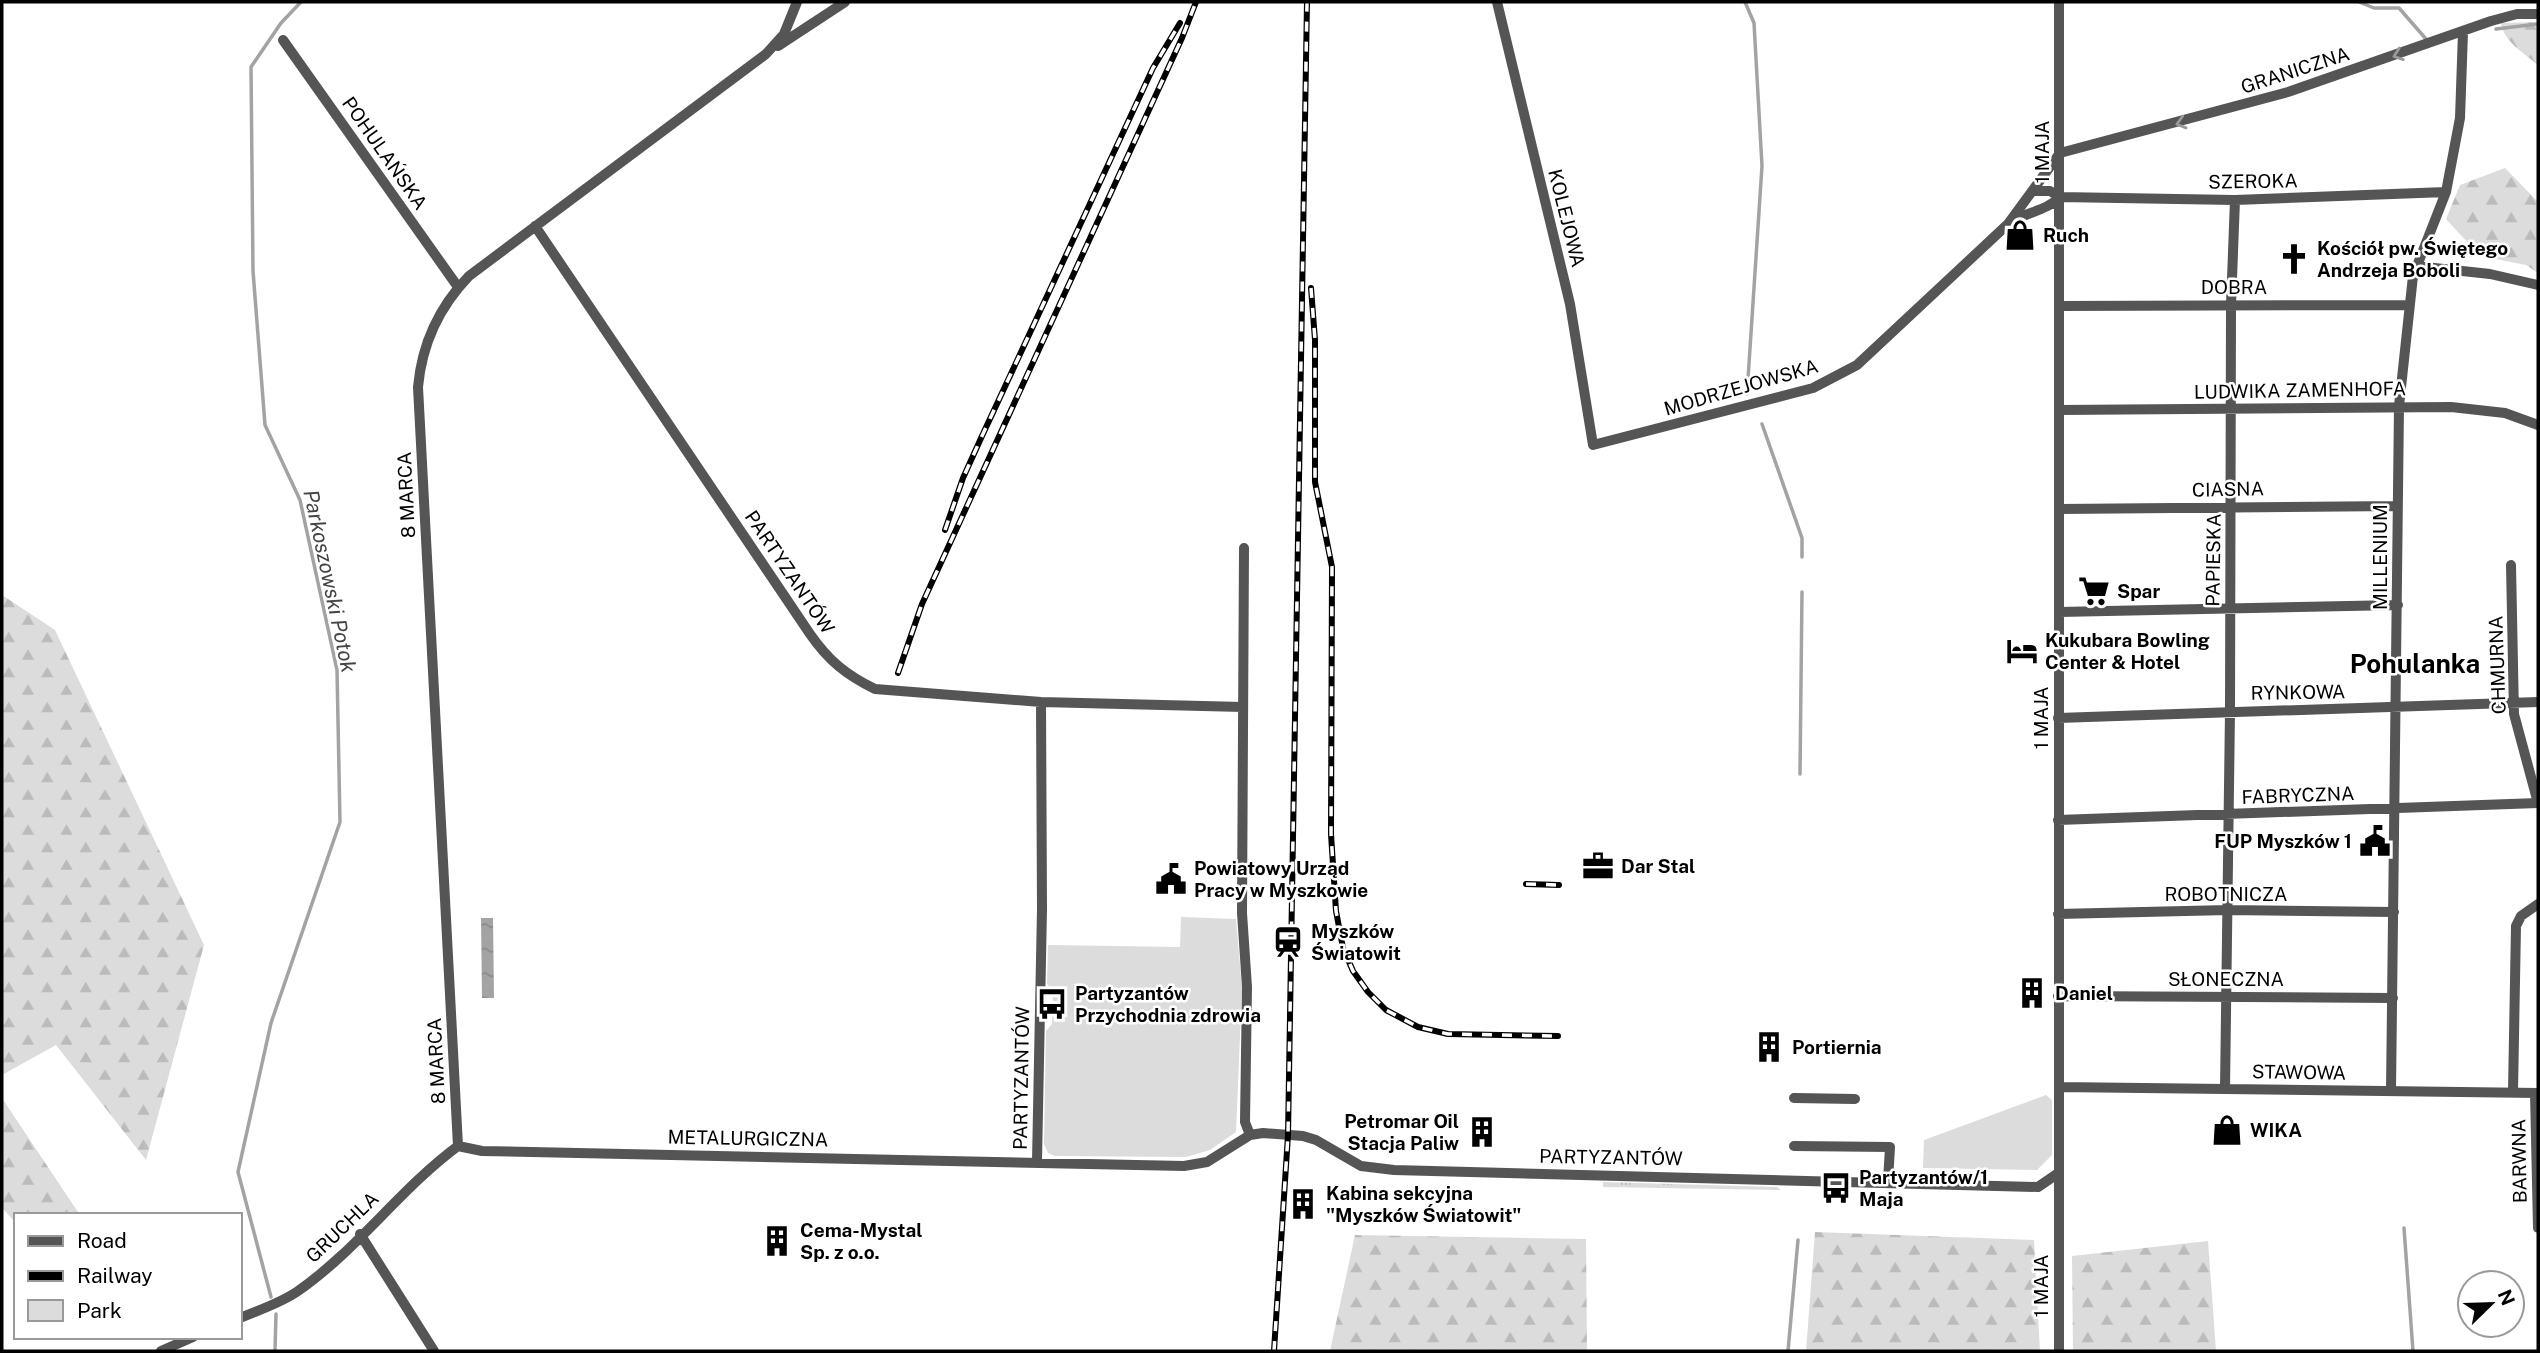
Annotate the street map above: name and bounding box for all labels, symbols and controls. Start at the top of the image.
street label: GRANICZNA [2238,42,2352,98]
one-way arrow [2393,47,2405,61]
street label: POHULAŃSKA [338,92,432,214]
one-way arrow [2175,115,2187,129]
street label: 1 MAJA [2031,120,2053,184]
street label: KOLEJOWA [1544,167,1590,269]
street label: SZEROKA [2208,169,2298,193]
shop icon: Ruch [2003,218,2037,252]
place label: Ruch [2043,224,2089,246]
place label: Kościół pw. Świętego Andrzeja Boboli [2317,237,2508,281]
church icon: Kościół pw. Świętego Andrzeja Boboli [2277,242,2311,276]
street label: DOBRA [2201,276,2267,298]
street label: MODRZEJOWSKA [1661,354,1821,420]
street label: LUDWIKA ZAMENHOFA [2194,377,2406,403]
street label: 8 MARCA [393,451,419,539]
street label: CIASNA [2192,477,2264,501]
water label: Parkoszowski Potok [298,487,362,675]
street label: MILLENIUM [2369,504,2391,610]
street label: PARTYZANTÓW [741,506,839,638]
street label: PAPIESKA [2201,513,2225,607]
supermarket icon: Spar [2077,574,2111,608]
place label: Spar [2117,580,2160,602]
street label: CHMURNA [2484,615,2510,715]
place label: Kukubara Bowling Center & Hotel [2045,629,2210,673]
hotel icon: Kukubara Bowling Center & Hotel [2005,634,2039,668]
district label: Pohulanka [2350,648,2480,679]
street label: RYNKOWA [2251,680,2345,704]
street label: 1 MAJA [2030,686,2052,750]
street label: FABRYCZNA [2241,782,2355,808]
public building icon: FUP Myszków 1 [2358,824,2392,858]
place label: FUP Myszków 1 [2214,830,2352,852]
office icon: Dar Stal [1581,849,1615,883]
place label: Dar Stal [1621,855,1695,877]
place label: Powiatowy Urząd Pracy w Myszkowie [1194,857,1368,901]
public building icon: Powiatowy Urząd Pracy w Myszkowie [1154,862,1188,896]
street label: ROBOTNICZA [2164,883,2288,905]
place label: Myszków Światowit [1311,920,1401,964]
station icon: Myszków Światowit [1271,925,1305,959]
street label: SŁONECZNA [2168,968,2284,990]
building icon: Daniel [2015,976,2049,1010]
place label: Partyzantów Przychodnia zdrowia [1075,982,1261,1026]
place label: Daniel [2055,982,2113,1004]
bus stop icon: Partyzantów Przychodnia zdrowia [1035,987,1069,1021]
street label: PARTYZANTÓW [1009,1006,1033,1150]
street label: 8 MARCA [423,1017,449,1105]
building icon: Portiernia [1752,1030,1786,1064]
place label: Portiernia [1792,1036,1882,1058]
street label: STAWOWA [2252,1060,2346,1084]
place label: Petromar Oil Stacja Paliw [1344,1110,1459,1154]
shop icon: WIKA [2210,1113,2244,1147]
building icon: Petromar Oil Stacja Paliw [1465,1115,1499,1149]
place label: WIKA [2250,1119,2302,1141]
street label: BARWNA [2507,1119,2531,1203]
street label: METALURGICZNA [667,1126,829,1150]
street label: PARTYZANTÓW [1539,1145,1683,1169]
place label: Partyzantów/1 Maja [1859,1166,1988,1210]
bus stop icon: Partyzantów/1 Maja [1819,1171,1853,1205]
place label: Kabina sekcyjna "Myszków Światowit" [1326,1182,1521,1226]
street label: GRUCHLA [301,1187,383,1267]
building icon: Kabina sekcyjna "Myszków Światowit" [1286,1187,1320,1221]
legend [14,1213,242,1339]
place label: Cema-Mystal Sp. z o.o. [800,1219,923,1263]
building icon: Cema-Mystal Sp. z o.o. [760,1224,794,1258]
text: Road [77,1228,127,1253]
street label: 1 MAJA [2030,1254,2052,1318]
text: Railway [77,1263,153,1288]
north arrow [2456,1269,2526,1339]
text: N [2494,1286,2520,1308]
text: Park [77,1298,122,1323]

